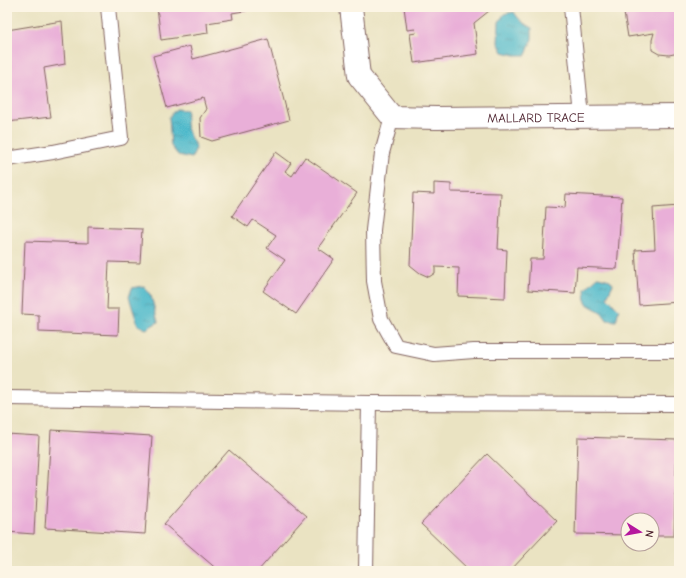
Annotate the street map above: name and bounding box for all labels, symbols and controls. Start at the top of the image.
street label: MALLARD TRACE [487,109,585,125]
north arrow [620,512,660,552]
text: N [642,529,656,539]

